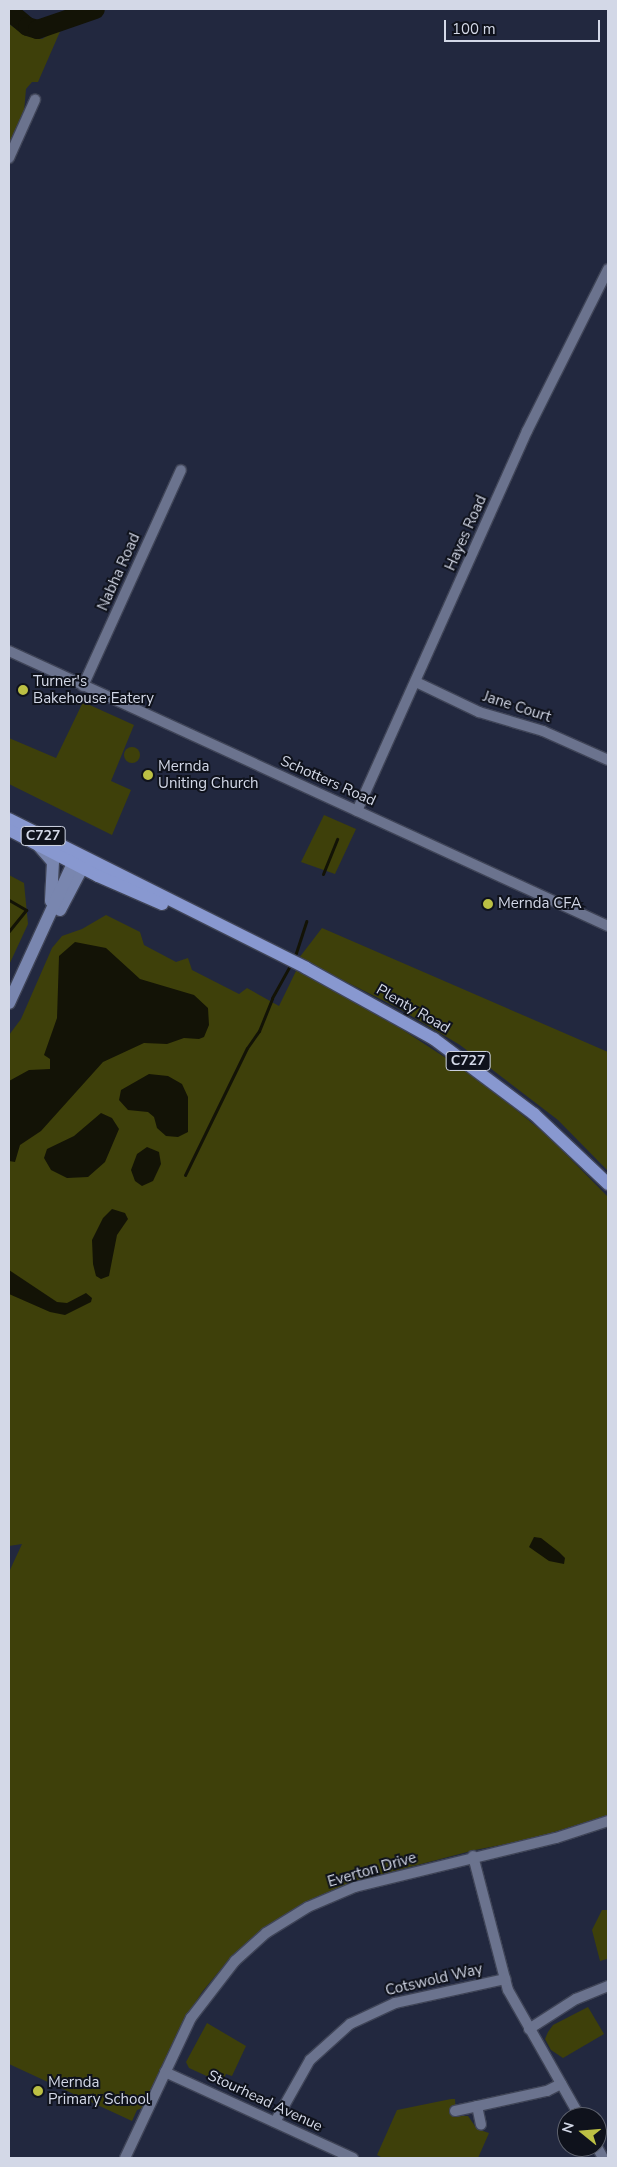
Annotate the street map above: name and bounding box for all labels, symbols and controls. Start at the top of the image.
scale bar [447,10,603,42]
text: 100 m [452,19,496,39]
street label: Hayes Road [441,492,491,574]
street label: Nabha Road [94,530,144,614]
place label: Turner's Bakehouse Eatery [33,672,154,707]
marker: Turner's Bakehouse Eatery [17,684,29,696]
street label: Jane Court [481,688,553,726]
street label: Schotters Road [278,752,378,810]
place label: Mernda Uniting Church [158,757,259,792]
marker: Mernda Uniting Church [142,769,154,781]
road number: C727 [20,824,66,848]
place label: Mernda CFA [498,895,582,913]
marker: Mernda CFA [482,898,494,910]
street label: Plenty Road [373,981,453,1037]
road number: C727 [446,1050,490,1072]
street label: Everton Drive [326,1849,418,1891]
street label: Cotswold Way [384,1960,484,2000]
street label: Stourhead Avenue [205,2067,325,2135]
place label: Mernda Primary School [48,2073,150,2108]
marker: Mernda Primary School [32,2085,44,2097]
north arrow [557,2107,607,2157]
text: N [558,2120,579,2136]

